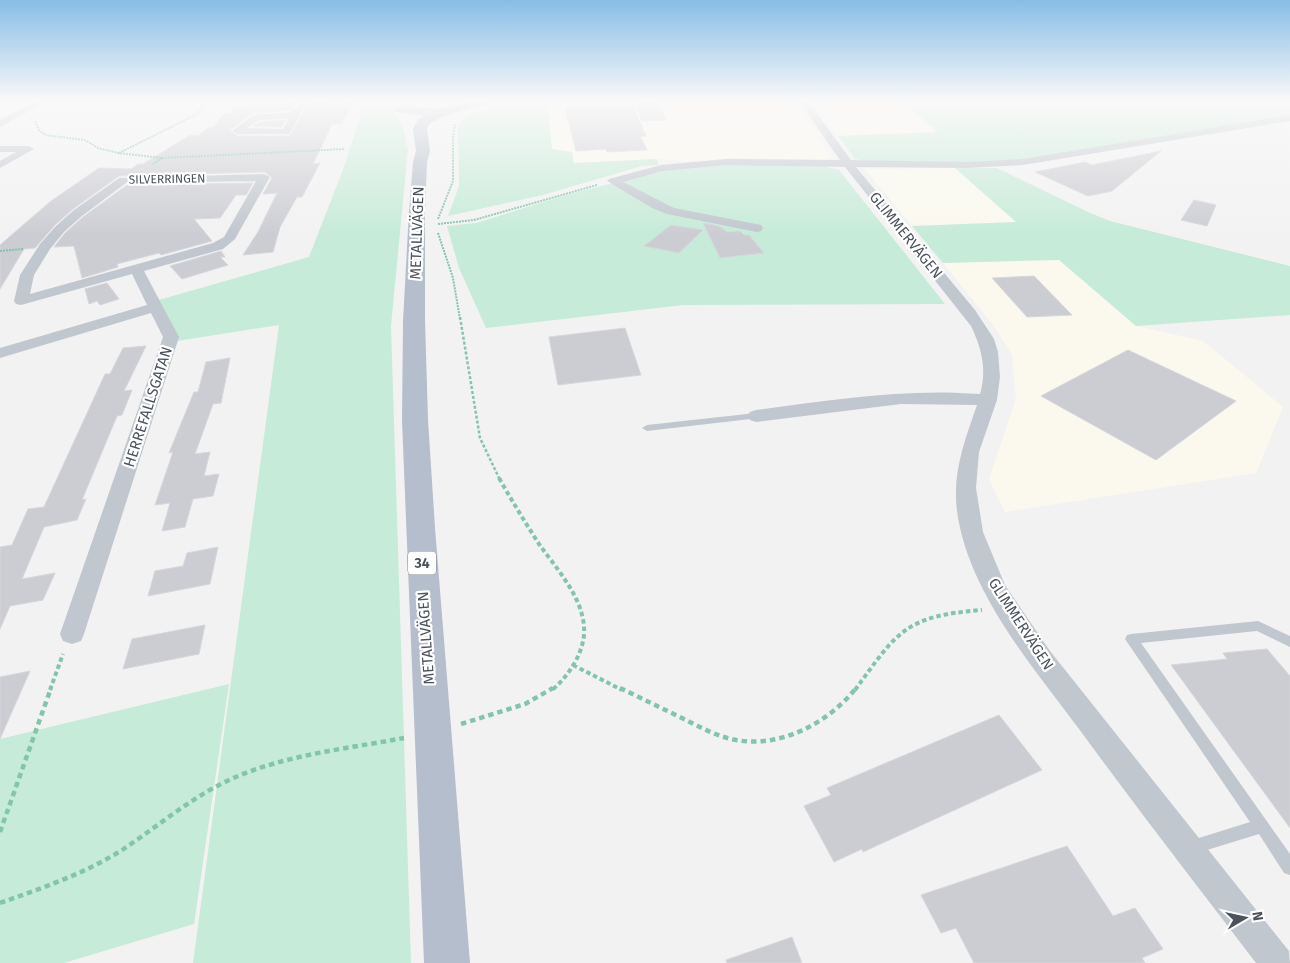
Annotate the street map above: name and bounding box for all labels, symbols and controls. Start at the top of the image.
street label: SILVERRINGEN [129,171,205,187]
street label: METALLVÄGEN [406,186,428,280]
street label: GLIMMERVÄGEN [866,188,946,282]
street label: HERREFALLSGATAN [120,344,176,470]
road number: 34 [408,552,436,574]
street label: GLIMMERVÄGEN [985,575,1057,673]
street label: METALLVÄGEN [414,591,438,685]
north arrow [1220,893,1270,943]
text: N [1248,910,1266,922]

